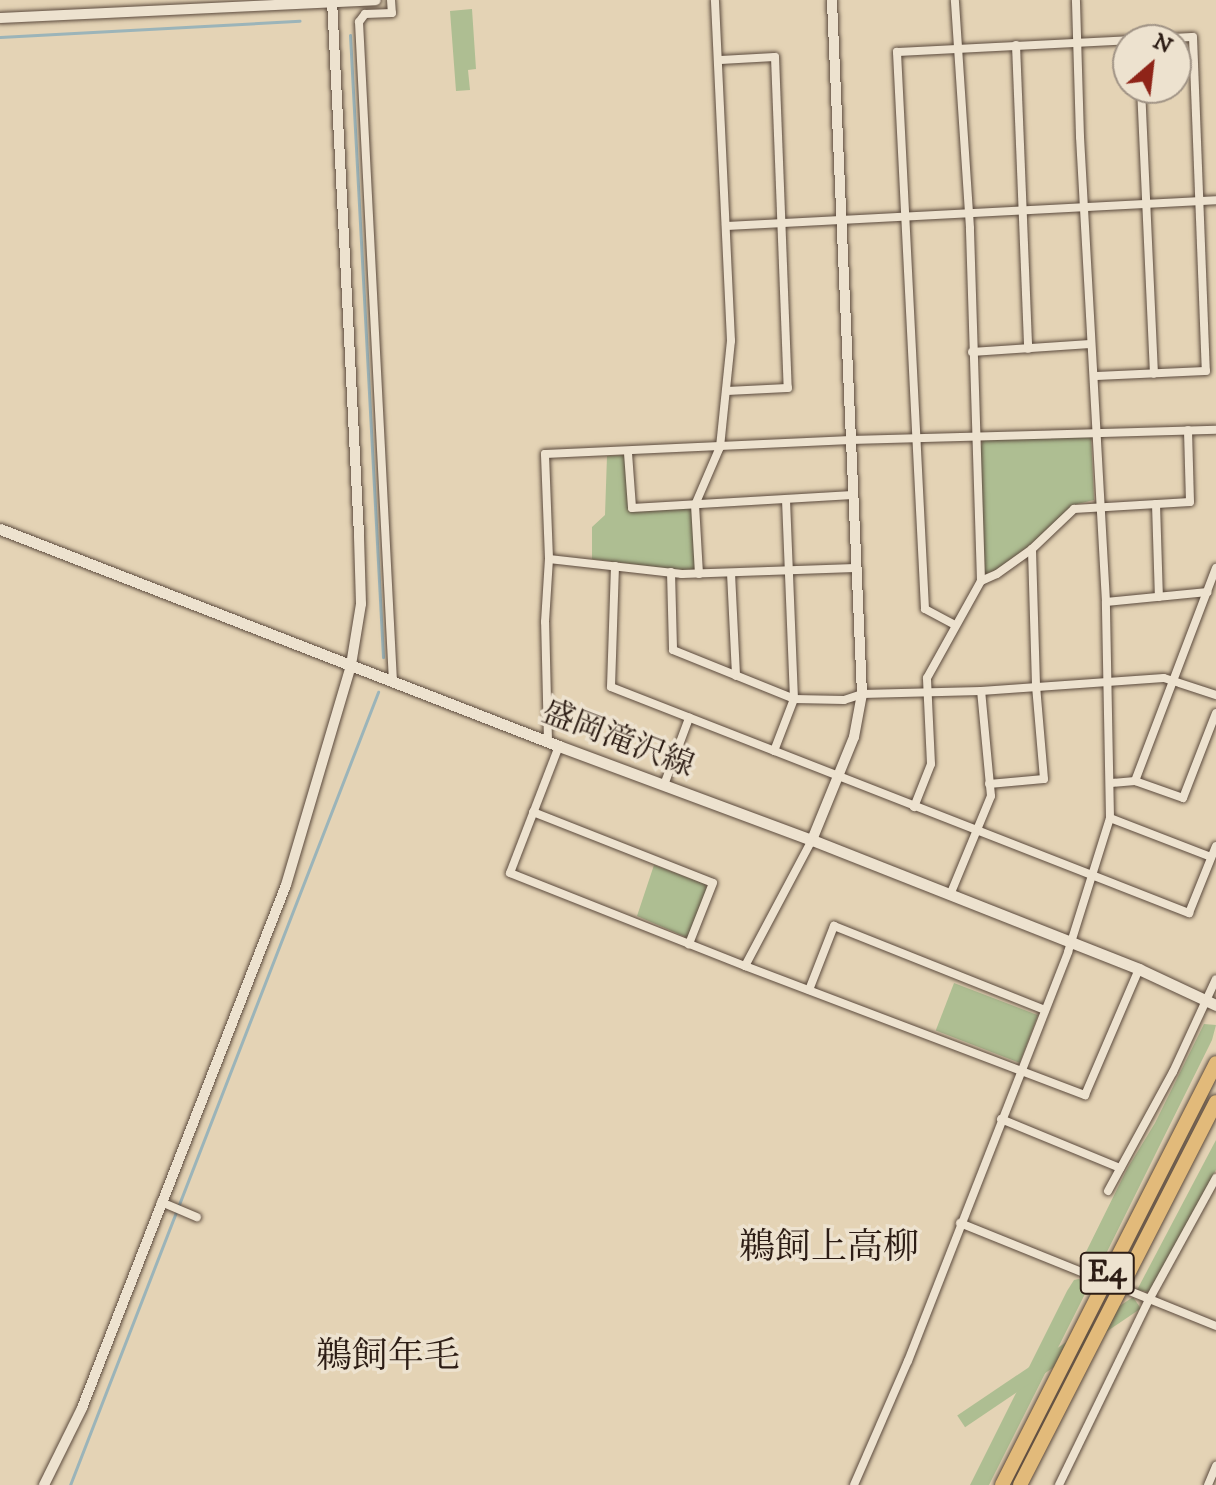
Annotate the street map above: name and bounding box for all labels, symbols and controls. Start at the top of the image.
north arrow [1112,24,1192,104]
text: N [1148,28,1177,60]
street label: 盛岡滝沢線 [536,693,700,787]
district label: 鵜飼上高柳 [739,1226,919,1270]
road number: E4 [1079,1247,1135,1299]
district label: 鵜飼年毛 [316,1335,460,1379]

